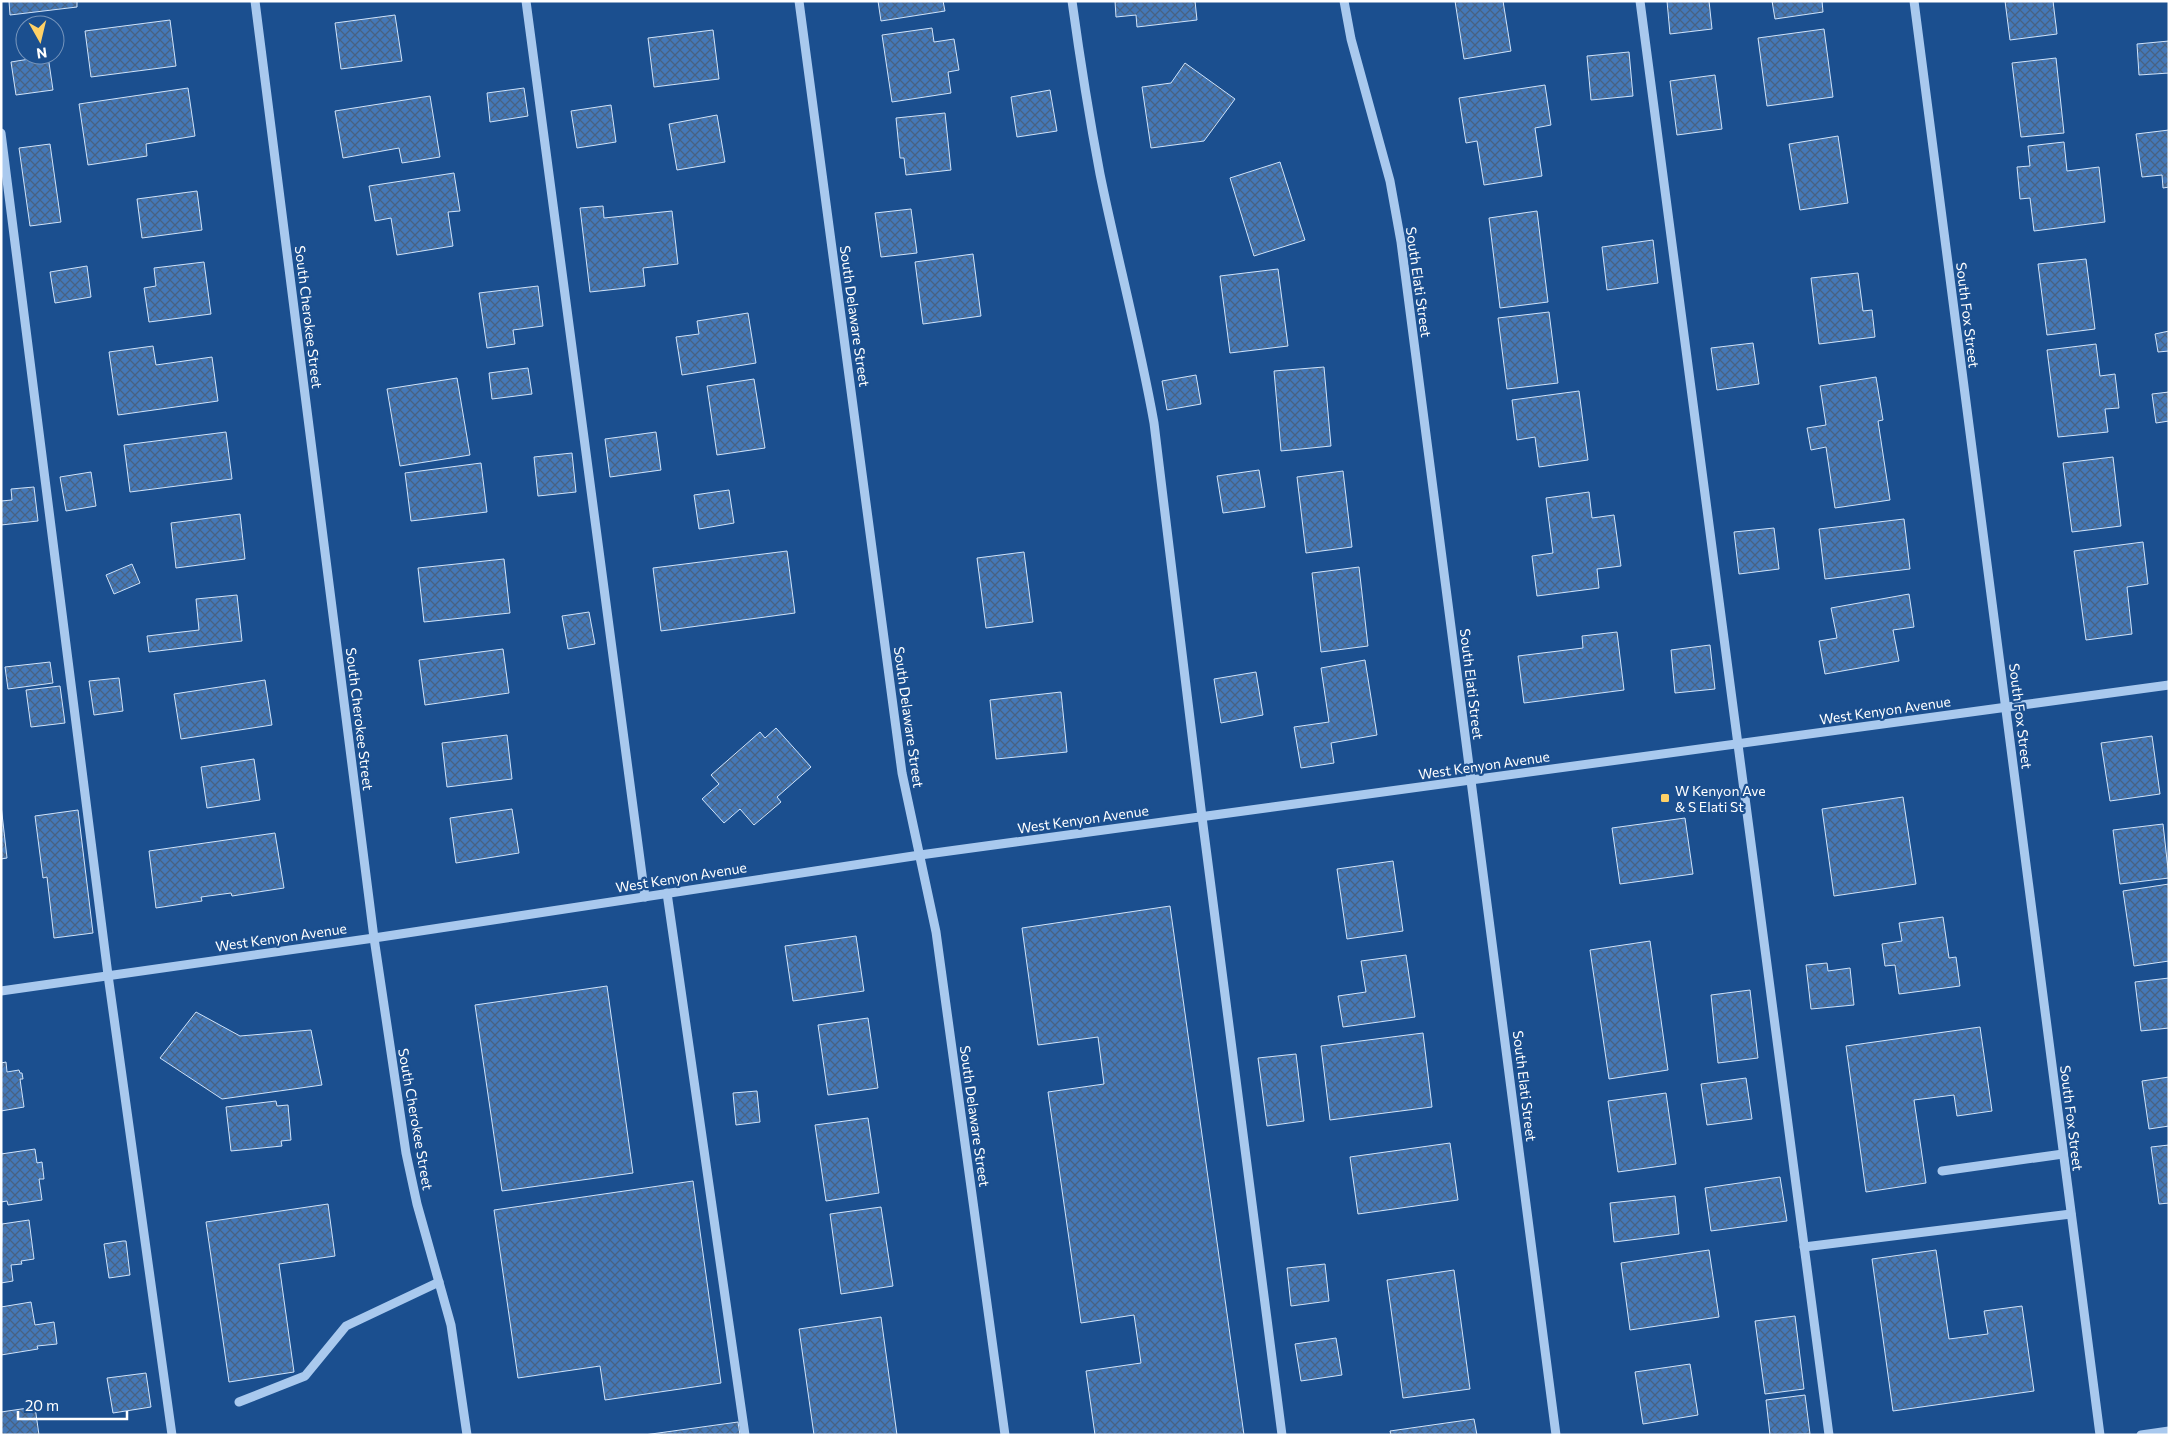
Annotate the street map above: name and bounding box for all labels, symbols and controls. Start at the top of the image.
north arrow [15,15,65,65]
text: N [35,44,48,63]
street label: South Elati Street [1403,226,1435,339]
street label: South Delaware Street [837,244,873,388]
street label: South Cherokee Street [292,245,326,390]
street label: South Fox Street [1953,261,1983,369]
street label: South Elati Street [1457,628,1487,741]
street label: South Delaware Street [891,645,927,789]
street label: South Cherokee Street [343,647,377,792]
street label: South Fox Street [2006,662,2036,770]
street label: West Kenyon Avenue [1818,692,1952,728]
street label: West Kenyon Avenue [1417,747,1551,783]
place label: W Kenyon Ave & S Elati St [1675,782,1766,815]
marker: W Kenyon Ave & S Elati St [1659,792,1671,804]
street label: West Kenyon Avenue [1016,801,1150,837]
street label: West Kenyon Avenue [614,858,748,896]
street label: West Kenyon Avenue [214,919,348,955]
street label: South Elati Street [1510,1030,1540,1143]
street label: South Delaware Street [957,1044,993,1188]
street label: South Cherokee Street [395,1047,437,1192]
street label: South Fox Street [2057,1064,2087,1172]
scale bar [18,1388,126,1420]
text: 20 m [25,1396,59,1414]

